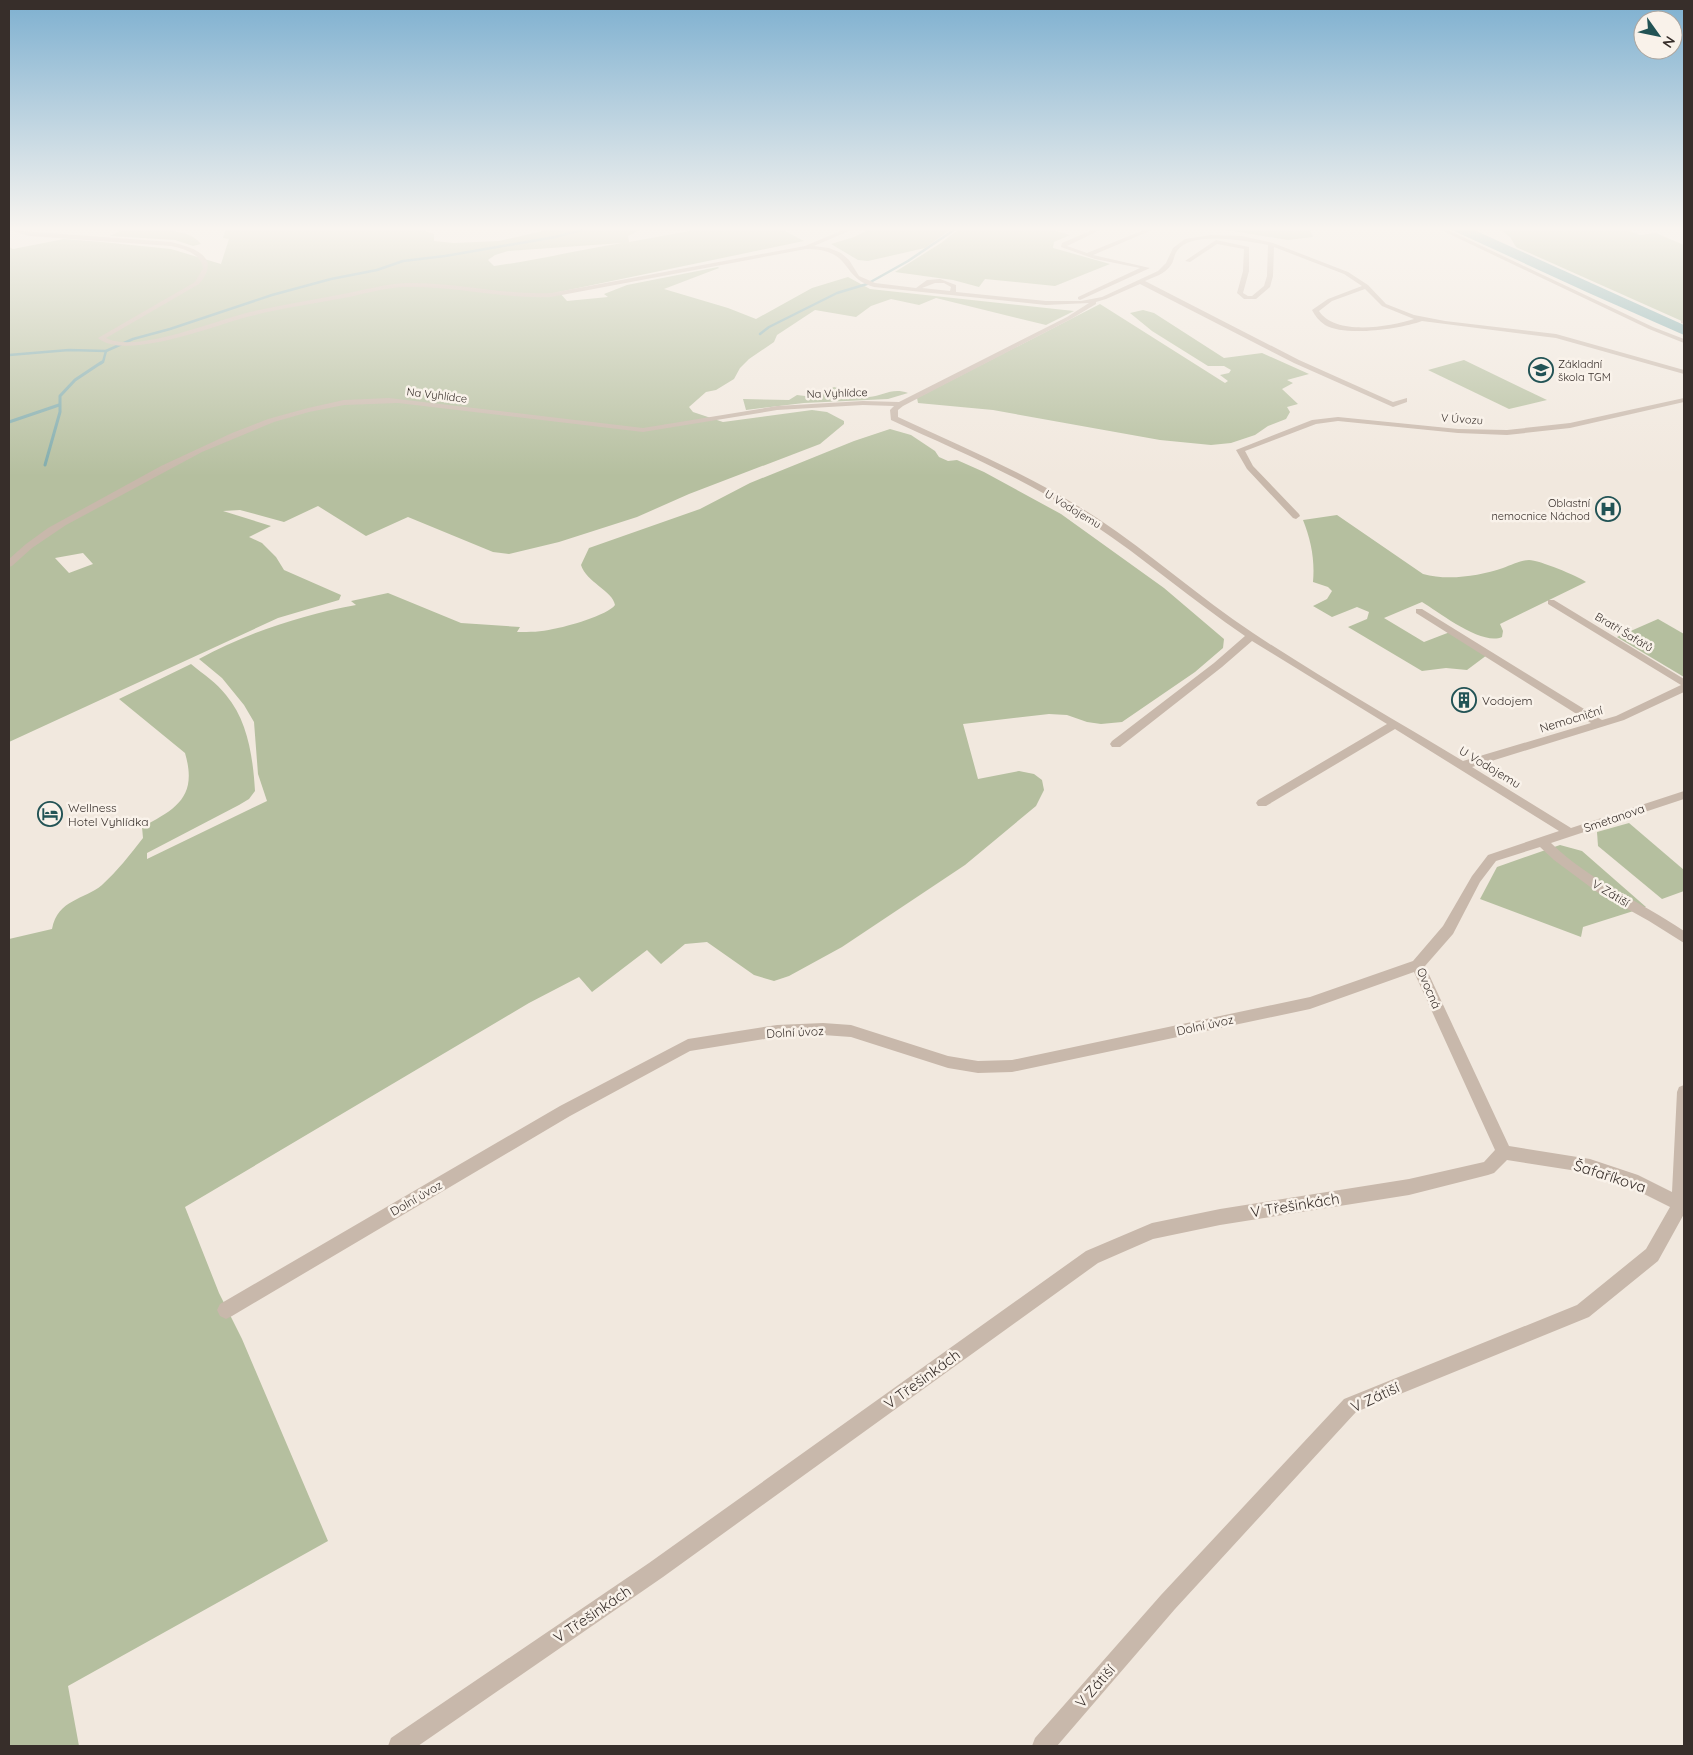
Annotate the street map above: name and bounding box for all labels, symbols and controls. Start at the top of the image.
north arrow [1633,10,1683,60]
text: N [1659,33,1679,51]
school or university icon: Základní škola TGM [1528,357,1554,383]
place label: Základní škola TGM [1558,357,1611,384]
street label: Na Vyhlídce [406,384,468,406]
street label: Na Vyhlídce [806,385,868,401]
street label: V Úvozu [1441,411,1483,427]
street label: U Vodojemu [1042,487,1104,531]
place label: Oblastní nemocnice Náchod [1491,496,1591,523]
hospital icon: Oblastní nemocnice Náchod [1595,496,1621,522]
street label: Bratří Šafářů [1592,609,1656,655]
building icon: Vodojem [1451,687,1477,713]
place label: Vodojem [1482,693,1532,708]
street label: Nemocniční [1538,702,1605,736]
street label: U Vodojemu [1457,743,1523,791]
place label: Wellness Hotel Vyhlídka [68,800,149,829]
hotel icon: Wellness Hotel Vyhlídka [37,801,63,827]
street label: Smetanova [1582,801,1646,835]
street label: V Zátiší [1590,876,1633,910]
street label: Ovocná [1414,965,1444,1011]
street label: Dolní úvoz [1175,1012,1235,1038]
street label: Dolní úvoz [766,1023,824,1041]
street label: Šafaříkova [1572,1155,1648,1197]
street label: Dolní úvoz [387,1177,445,1219]
street label: V Třešinkách [1249,1189,1341,1221]
street label: V Třešinkách [880,1345,964,1413]
street label: V Zátiší [1348,1377,1403,1416]
street label: V Třešinkách [550,1581,634,1647]
street label: V Zátiší [1071,1660,1120,1712]

